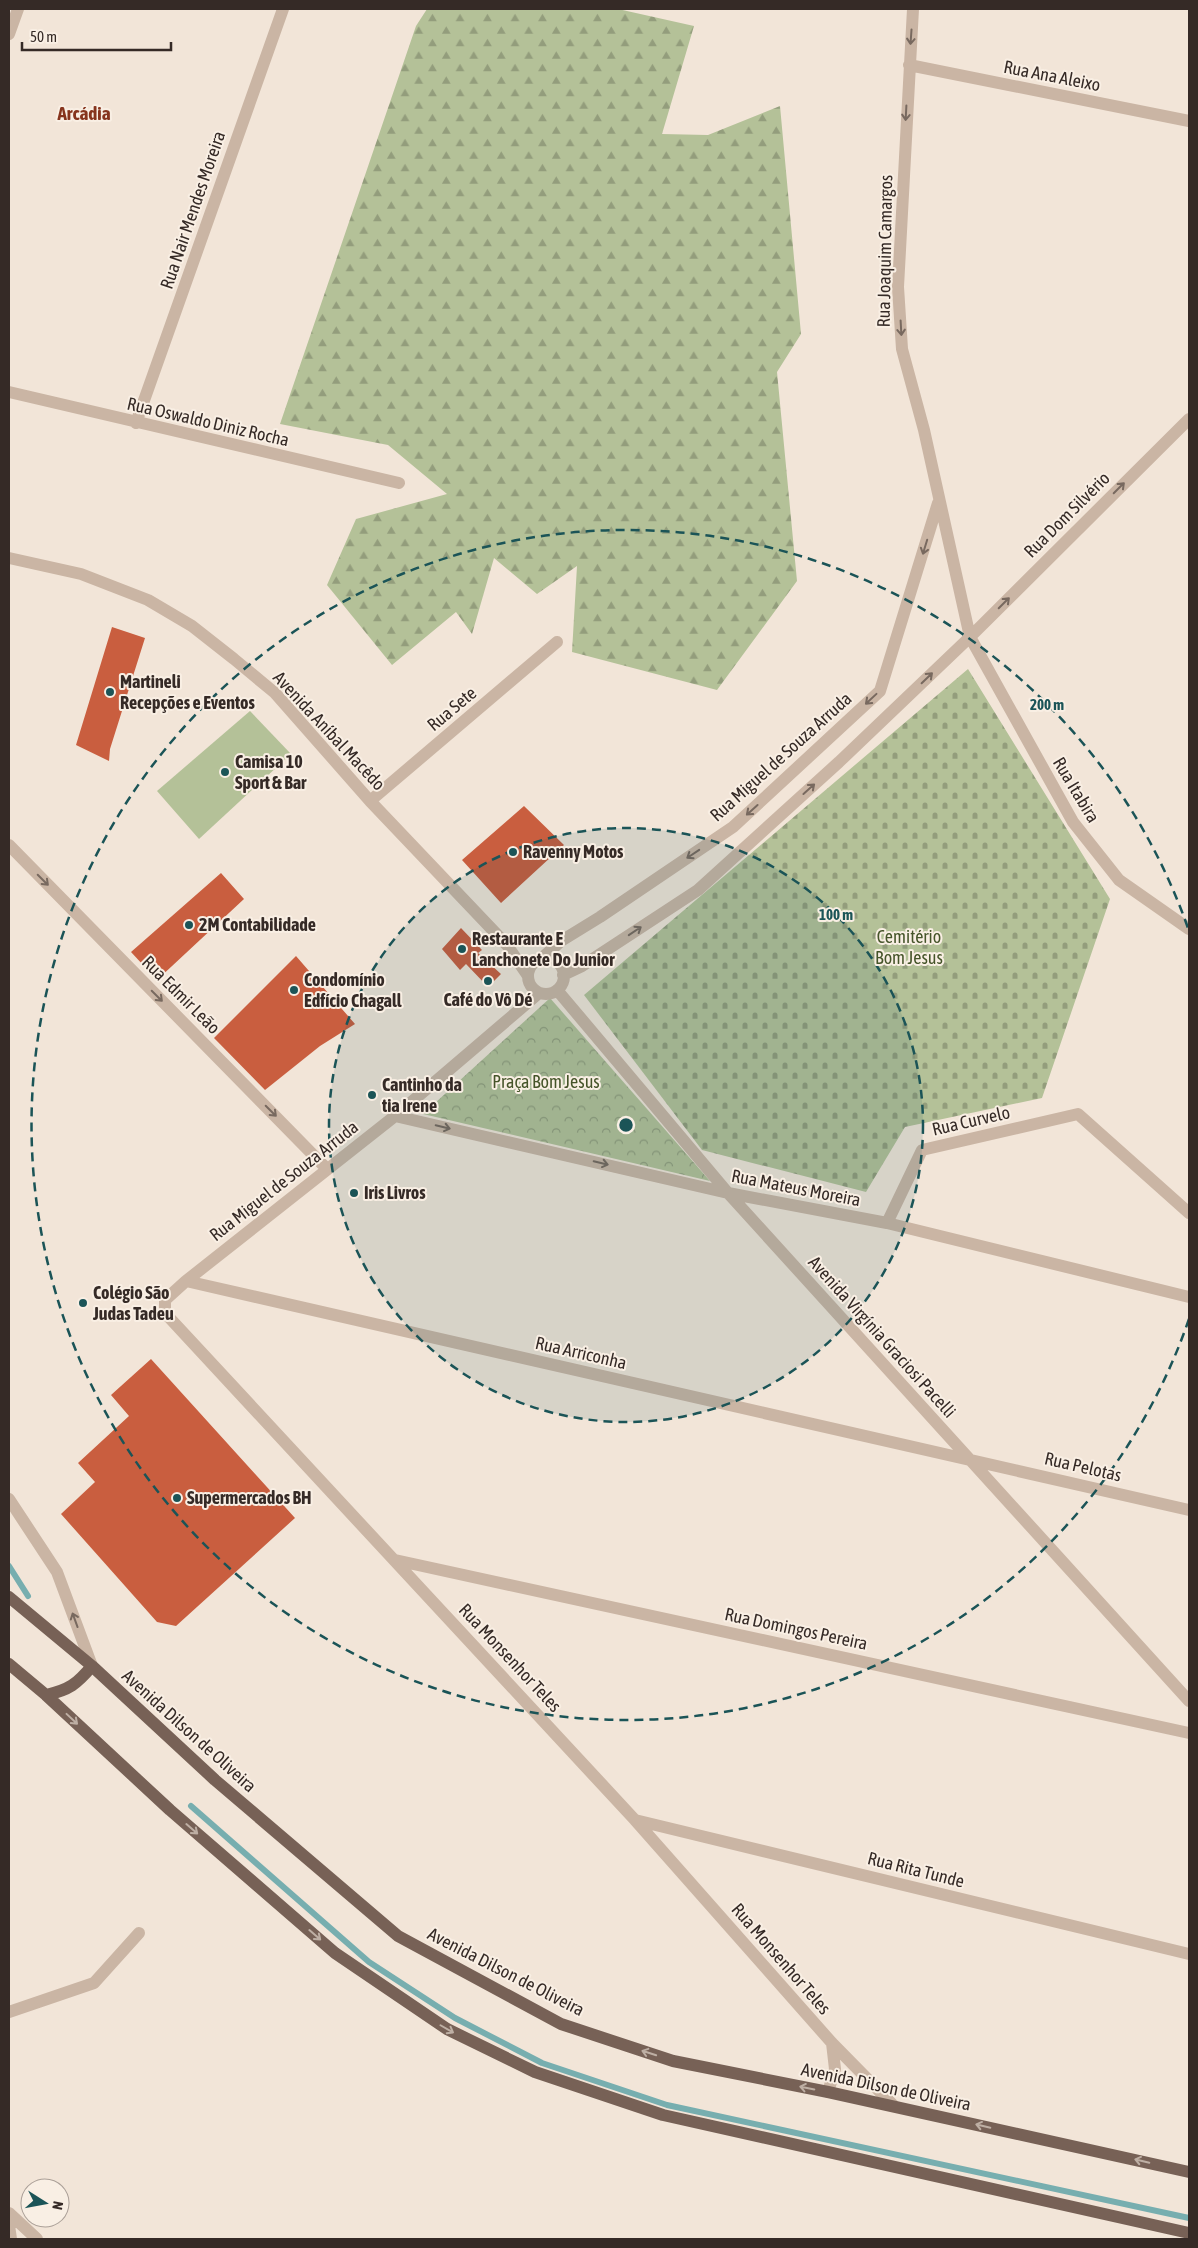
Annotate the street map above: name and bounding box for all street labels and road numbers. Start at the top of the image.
street label: Rua Ana Aleixo [1002,56,1102,95]
street label: Rua Nair Mendes Moreira [156,128,229,291]
street label: Rua Joaquim Camargos [873,174,896,328]
street label: Rua Oswaldo Diniz Rocha [125,393,291,450]
street label: Rua Dom Silvério [1020,468,1114,562]
street label: Avenida Aníbal Macêdo [269,667,390,794]
street label: Rua Sete [423,682,480,735]
street label: Rua Miguel de Souza Arruda [706,688,856,826]
street label: Rua Itabira [1049,753,1104,826]
street label: Rua Edmir Leão [138,951,225,1038]
street label: Rua Curvelo [930,1101,1012,1140]
street label: Rua Miguel de Souza Arruda [205,1116,362,1245]
street label: Rua Mateus Moreira [730,1165,862,1210]
street label: Avenida Virgínia Graciosi Pacelli [804,1252,961,1422]
street label: Rua Arriconha [533,1332,629,1373]
street label: Rua Pelotas [1043,1447,1124,1486]
street label: Rua Monsenhor Teles [455,1599,566,1716]
street label: Rua Domingos Pereira [723,1603,869,1654]
street label: Avenida Dilson de Oliveira [118,1665,261,1796]
street label: Rua Rita Tunde [866,1847,967,1892]
street label: Rua Monsenhor Teles [727,1899,835,2018]
street label: Avenida Dilson de Oliveira [424,1923,588,2020]
street label: Avenida Dilson de Oliveira [799,2058,973,2115]

